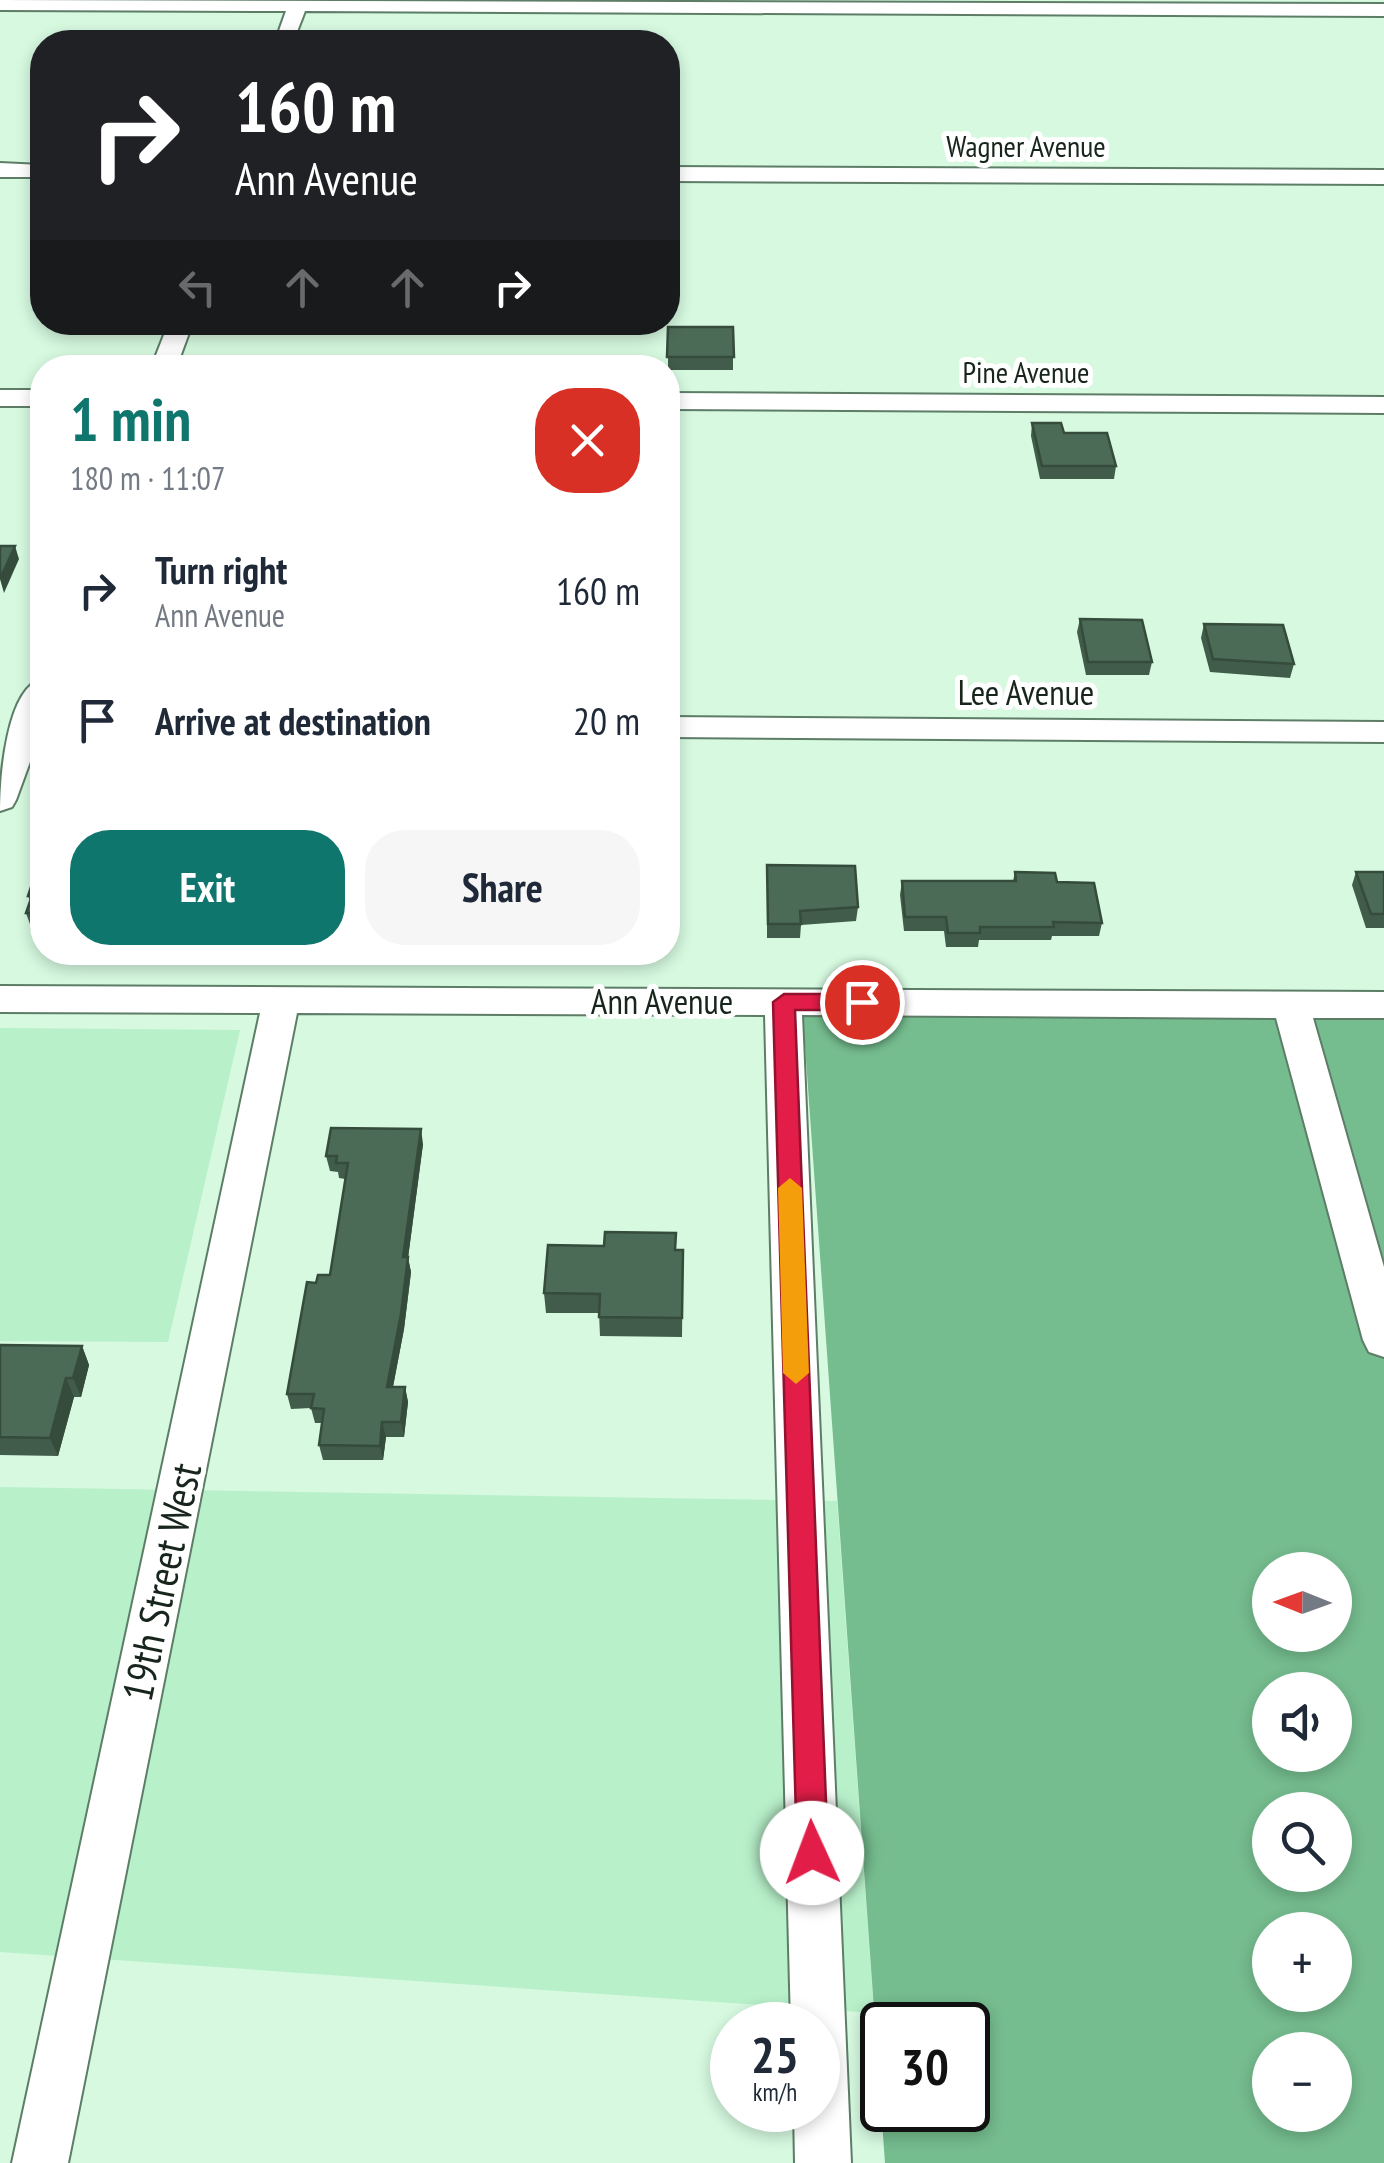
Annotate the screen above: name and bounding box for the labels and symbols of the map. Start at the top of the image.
street label: Wagner Avenue [946,126,1106,165]
street label: Pine Avenue [962,352,1090,391]
street label: Lee Avenue [958,669,1094,715]
pin [820,960,905,1045]
street label: Ann Avenue [591,978,733,1024]
street label: 19th Street West [109,1458,213,1706]
north arrow [1252,1552,1352,1652]
position arrow [760,1801,864,1905]
speed limit sign: 30 [860,2002,990,2132]

